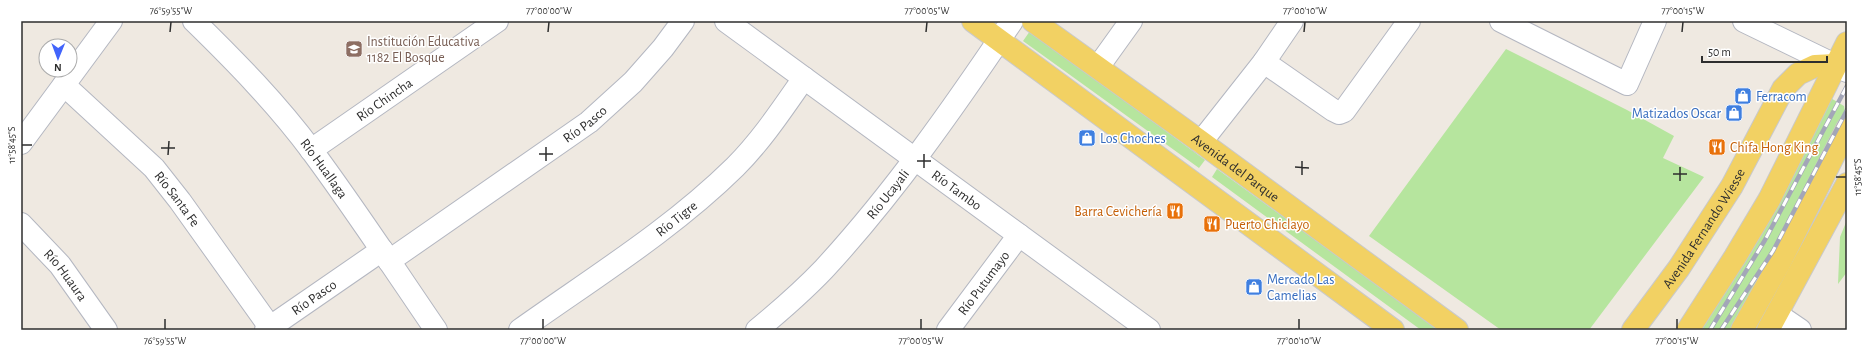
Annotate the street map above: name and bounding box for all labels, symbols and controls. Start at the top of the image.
text: 76°59'55"W [150,6,192,16]
text: 77°00'00"W [526,6,572,16]
text: 77°00'05"W [905,6,949,16]
text: 77°00'10"W [1283,6,1327,16]
text: 77°00'15"W [1662,6,1705,16]
place label: Institución Educativa 1182 El Bosque [367,35,481,65]
north arrow [38,38,78,78]
scale bar [1702,38,1827,64]
school or university icon: Institución Educativa 1182 El Bosque [344,39,364,59]
text: 50 m [1708,46,1731,58]
text: N [54,62,62,73]
street label: Río Chincha [354,76,416,124]
shop icon: Ferracom [1733,86,1753,106]
place label: Ferracom [1756,90,1807,104]
street label: Río Pasco [561,103,610,146]
shop icon: Matizados Oscar [1724,103,1744,123]
place label: Matizados Oscar [1632,107,1721,121]
text: 11°58'45"S [7,126,17,163]
shop icon: Los Choches [1077,128,1097,148]
place label: Los Choches [1100,132,1166,146]
street label: Avenida del Parque [1189,132,1281,205]
street label: Río Huallaga [297,136,350,202]
restaurant icon: Chifa Hong King [1707,137,1727,157]
place label: Chifa Hong King [1730,141,1818,155]
text: 11°58'45"S [1853,158,1863,195]
street label: Avenida Fernando Wiesse [1660,166,1748,291]
street label: Río Ucayali [864,167,912,222]
street label: Río Tambo [929,168,984,213]
street label: Río Santa Fe [151,169,202,230]
street label: Río Tigre [653,199,700,240]
restaurant icon: Barra Cevichería [1165,201,1185,221]
place label: Barra Cevichería [1074,205,1163,219]
restaurant icon: Puerto Chiclayo [1202,214,1222,234]
place label: Puerto Chiclayo [1225,218,1310,232]
street label: Río Huaura [41,247,89,304]
street label: Río Putumayo [956,249,1013,318]
place label: Mercado Las Camelias [1267,273,1334,303]
shop icon: Mercado Las Camelias [1244,277,1264,297]
street label: Río Pasco [289,278,339,318]
text: 76°59'55"W [144,336,186,346]
text: 77°00'00"W [520,336,566,346]
text: 77°00'05"W [899,336,943,346]
text: 77°00'10"W [1277,336,1321,346]
text: 77°00'15"W [1656,336,1699,346]

